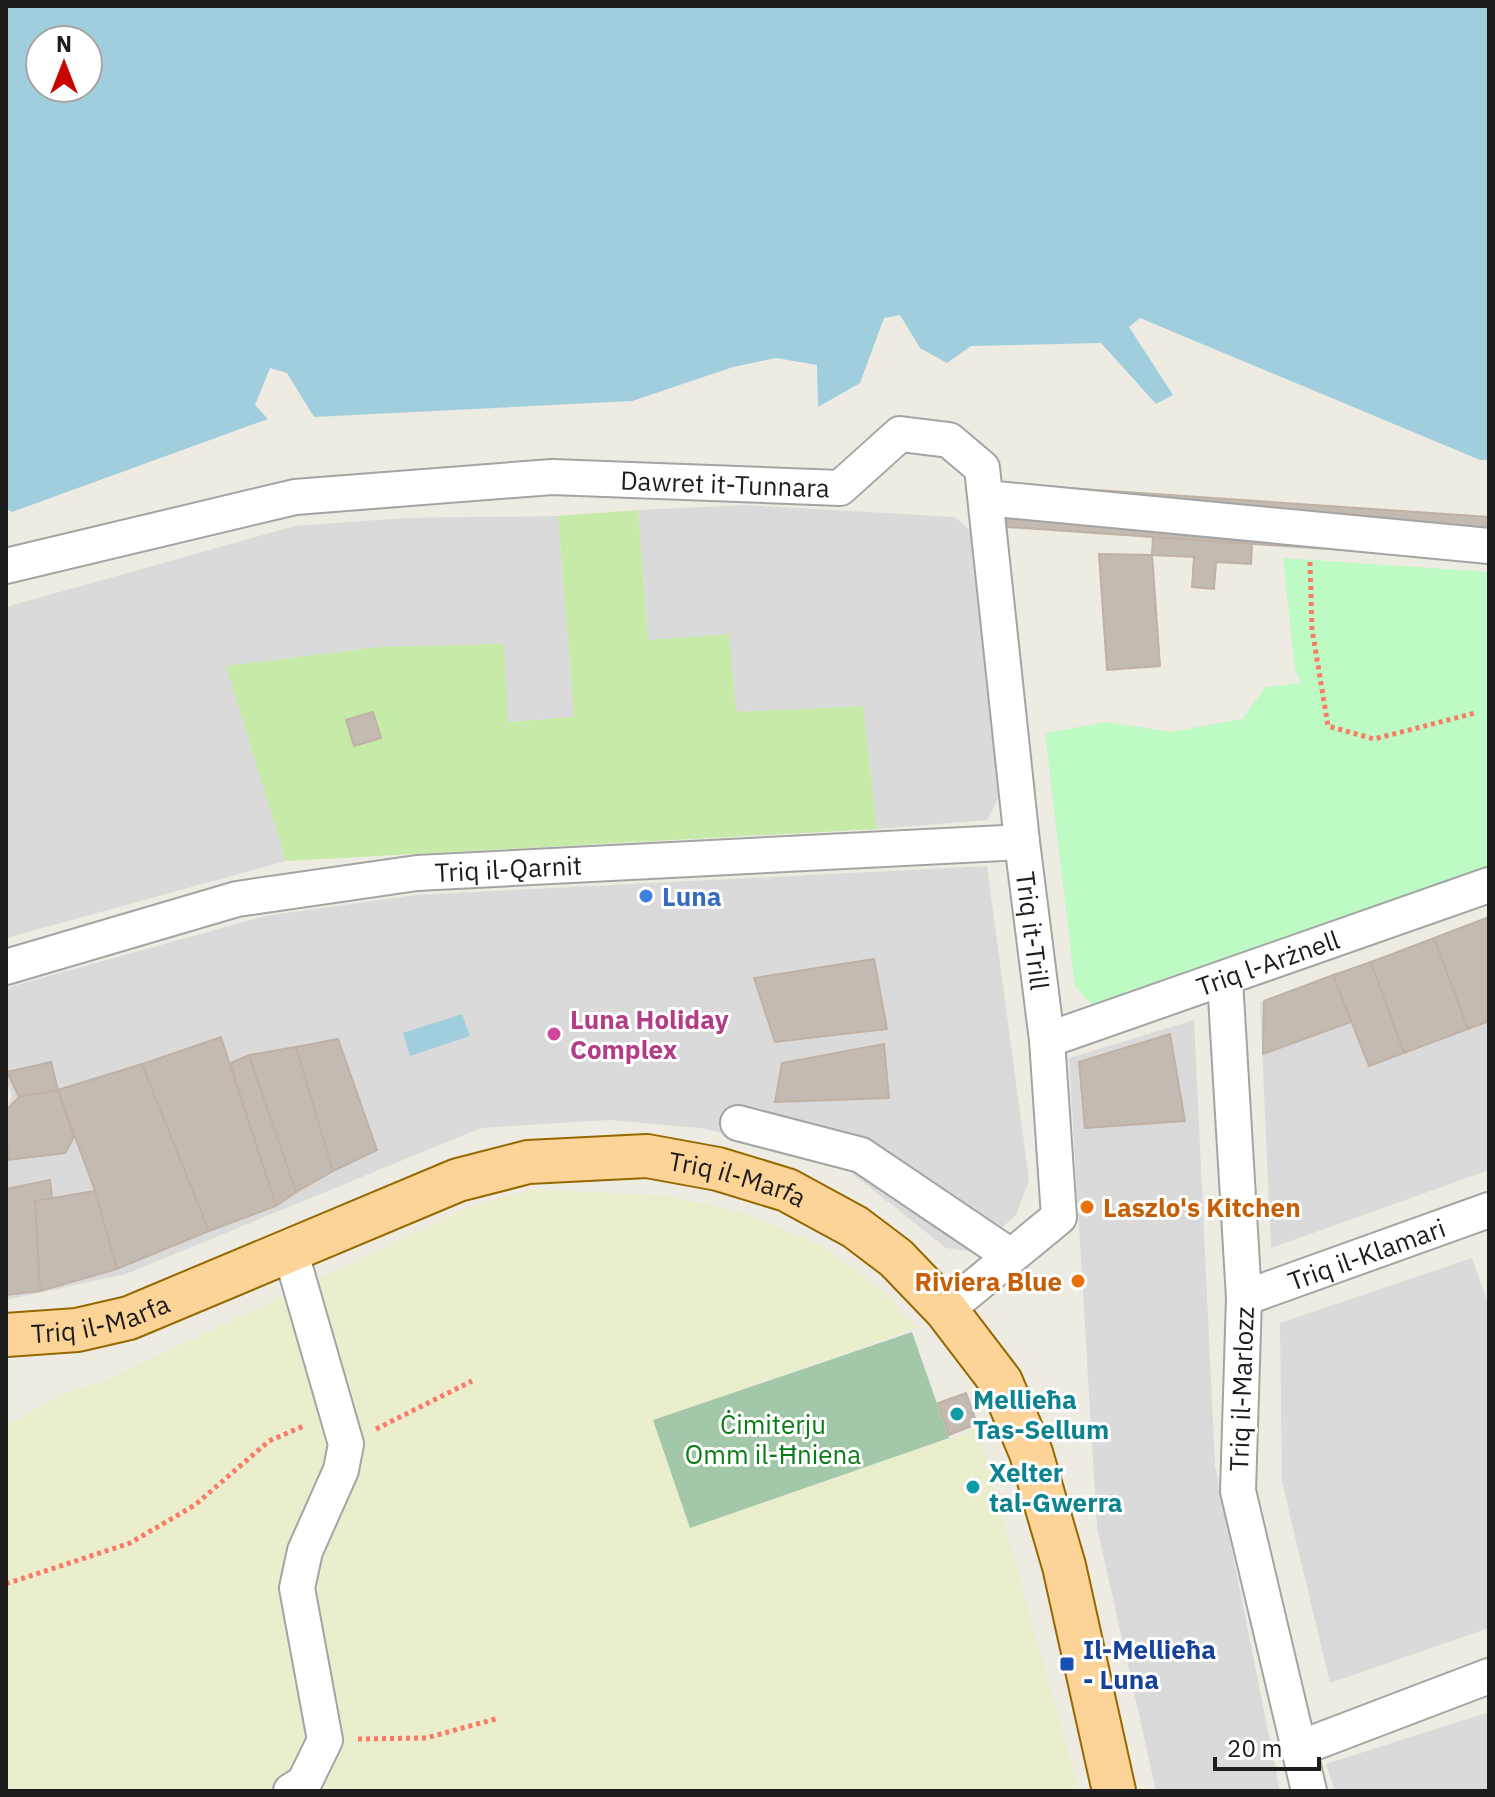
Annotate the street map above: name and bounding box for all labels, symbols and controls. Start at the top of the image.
north arrow [24,24,104,104]
text: N [56,29,72,58]
street label: Dawret it-Tunnara [620,463,830,505]
street label: Triq il-Qarnit [434,848,583,889]
street label: Triq it-Trill [1009,870,1058,992]
place label: Luna [662,879,722,913]
marker: Luna [637,887,655,905]
street label: Triq l-Arżnell [1192,922,1344,1003]
place label: Luna Holiday Complex [570,1002,729,1066]
marker: Luna Holiday Complex [545,1025,563,1043]
street label: Triq il-Marfa [666,1143,813,1214]
place label: Laszlo's Kitchen [1103,1190,1301,1224]
marker: Laszlo's Kitchen [1078,1198,1096,1216]
street label: Triq il-Klamari [1283,1210,1450,1298]
place label: Riviera Blue [915,1264,1062,1298]
marker: Riviera Blue [1069,1272,1087,1290]
street label: Triq il-Marfa [30,1286,175,1350]
street label: Triq il-Marlozz [1221,1306,1261,1472]
place label: Mellieħa Tas-Sellum [973,1382,1109,1446]
marker: Mellieħa Tas-Sellum [948,1405,966,1423]
park label: Ċimiterju Omm il-Ħniena [685,1407,861,1471]
place label: Xelter tal-Gwerra [989,1455,1123,1519]
marker: Xelter tal-Gwerra [964,1478,982,1496]
place label: Il-Mellieħa - Luna [1083,1632,1216,1696]
marker: Il-Mellieħa - Luna [1058,1655,1076,1673]
scale bar [1215,1721,1319,1771]
text: 20 m [1227,1732,1282,1764]

